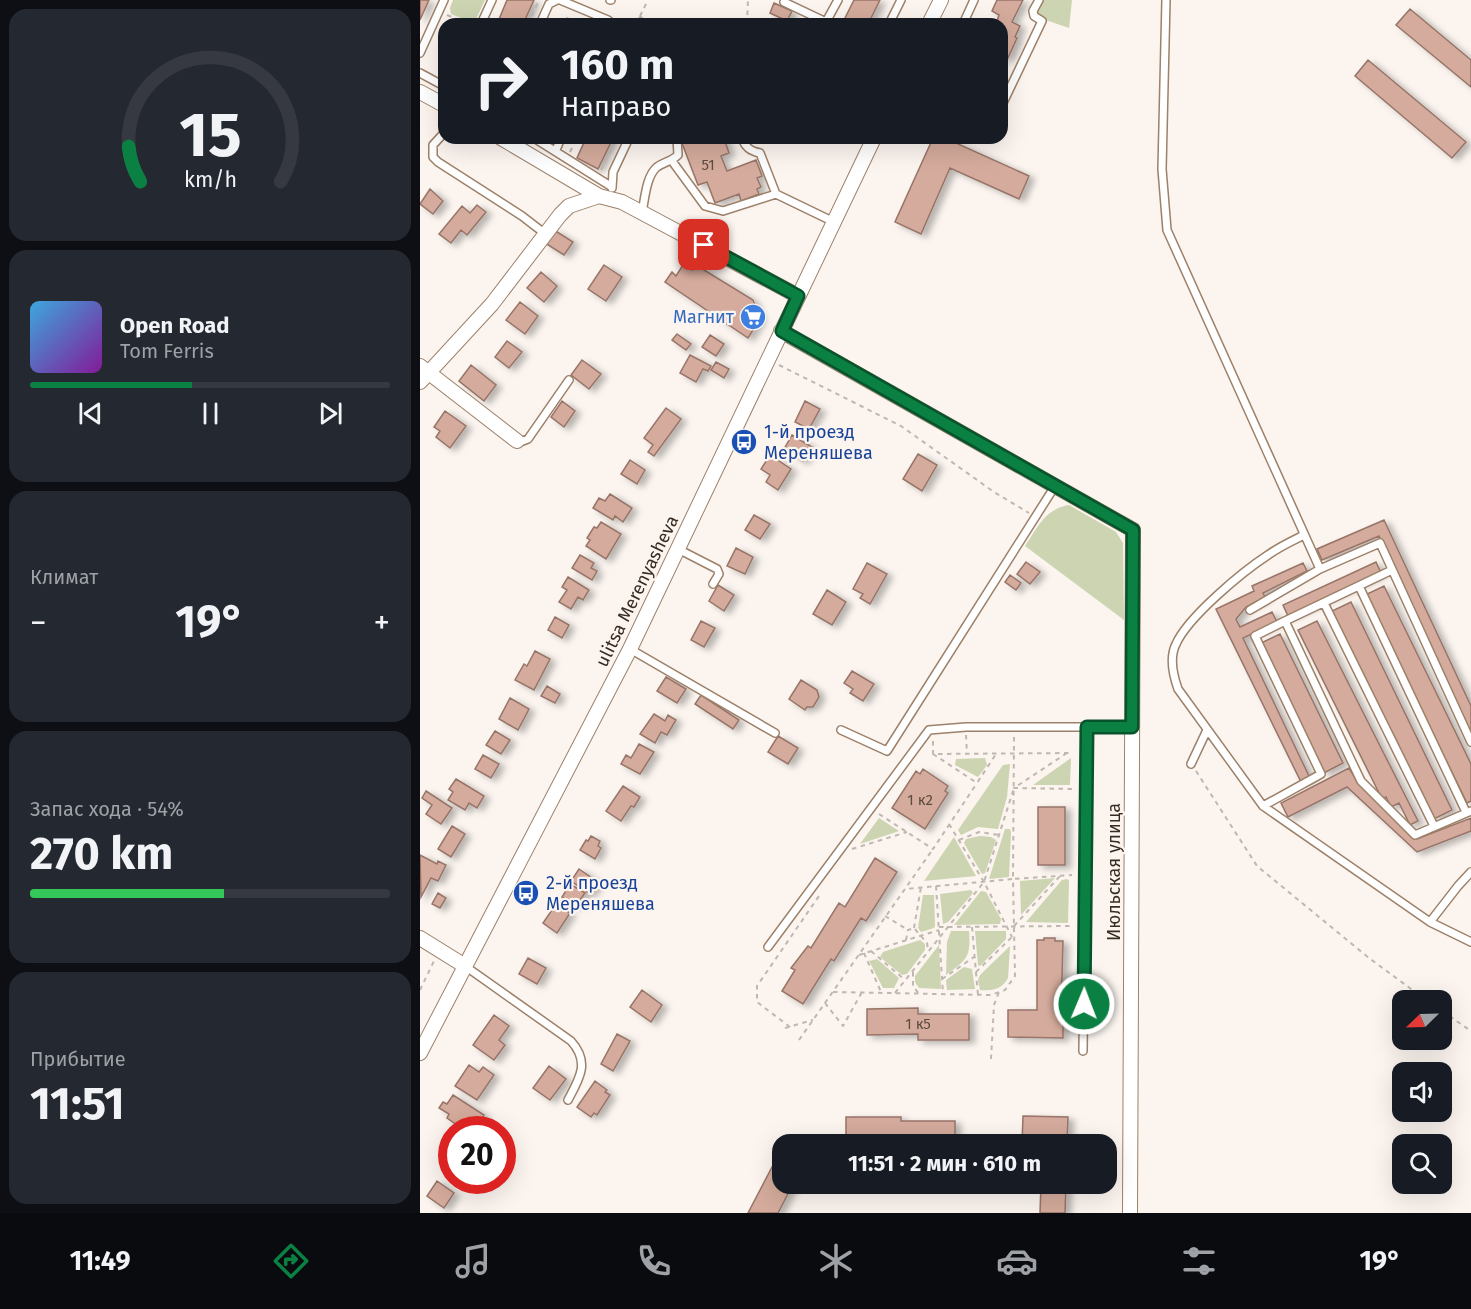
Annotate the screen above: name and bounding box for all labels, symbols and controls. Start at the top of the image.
text: 160 m [561,40,674,90]
icon: right [462,42,540,120]
text: Направо [561,91,671,123]
text: 15 [179,98,241,173]
house number: 51 [701,156,715,174]
text: km/h [183,167,237,193]
pin [678,219,729,270]
icon: arrive [687,228,720,261]
supermarket icon: Магнит [738,302,768,332]
place label: Магнит [673,306,735,328]
text: Open Road [120,312,230,339]
text: Tom Ferris [120,339,214,363]
icon: previous [74,397,107,430]
icon: pause [194,397,227,430]
icon: next [314,397,347,430]
place label: 1-й проезд Мереняшева [764,421,873,464]
bus stop icon: 1-й проезд Мереняшева [729,427,759,457]
street label: ulitsa Merenyasheva [591,512,683,670]
text: Климат [30,565,98,589]
text: 19° [175,595,245,649]
text: − [30,603,47,643]
text: + [374,603,390,643]
house number: 1 к2 [907,791,933,809]
text: Запас хода · 54% [30,797,184,821]
street label: Июльская улица [1103,803,1125,941]
text: 270 km [30,827,173,881]
place label: 2-й проезд Мереняшева [546,872,655,915]
bus stop icon: 2-й проезд Мереняшева [511,878,541,908]
position arrow [1052,972,1116,1036]
north arrow [1392,990,1452,1050]
map controls [1392,990,1452,1194]
house number: 1 к5 [905,1015,931,1033]
text: Прибытие [30,1047,126,1071]
button: sound [1392,1062,1452,1122]
text: 11:51 [30,1077,125,1131]
speed limit sign: 20 [438,1116,516,1194]
button: search [1392,1134,1452,1194]
text: 11:51 · 2 мин · 610 m [848,1150,1041,1177]
icon: directions [270,1240,312,1282]
icon: music [452,1240,494,1282]
icon: phone [633,1240,675,1282]
icon: climate [815,1240,857,1282]
icon: car [996,1240,1038,1282]
icon: filters [1178,1240,1220,1282]
text: 11:49 [70,1245,131,1277]
text: 19° [1359,1245,1401,1277]

